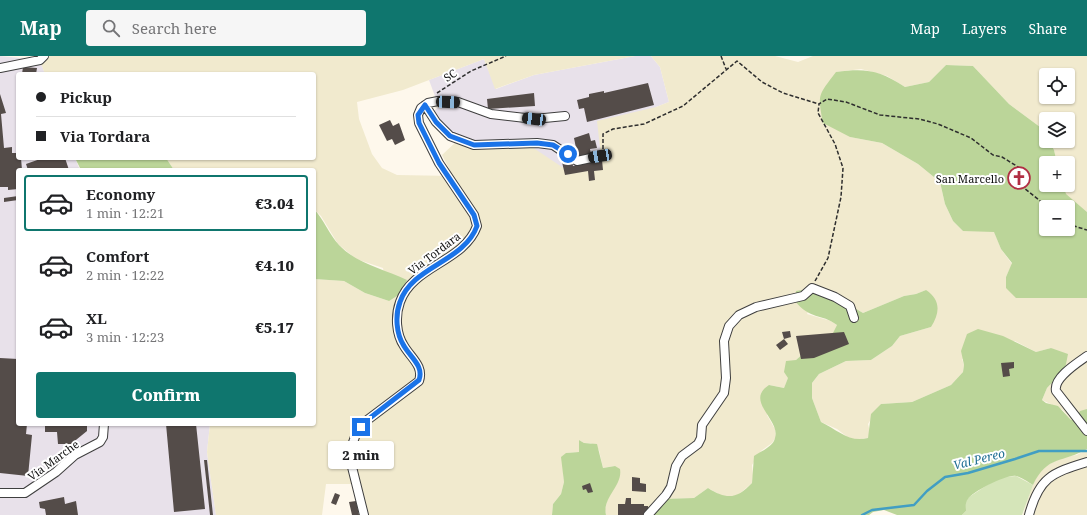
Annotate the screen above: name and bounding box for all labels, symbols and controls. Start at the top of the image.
search box [86,10,366,46]
text: Map [20,15,62,41]
icon: search [100,17,122,39]
text: Search here [132,18,217,38]
text: Map [910,19,940,38]
text: Layers [962,19,1007,38]
text: Share [1029,19,1067,38]
street label: SC [441,65,460,85]
map controls [1039,68,1075,236]
button: locate [1039,68,1075,104]
text: Pickup [60,87,112,107]
car [436,96,460,108]
car [521,112,547,126]
button: layers [1039,112,1075,148]
text: Via Tordara [60,126,150,146]
route start [559,145,577,163]
car [587,148,613,164]
button: + [1039,156,1075,192]
church icon: San Marcello [1006,165,1032,191]
place label: San Marcello [936,171,1004,186]
text: Economy [86,184,155,204]
icon: car [38,185,74,221]
text: €3.04 [255,193,294,213]
button: − [1039,200,1075,236]
text: 1 min · 12:21 [86,204,164,222]
street label: Via Tordara [405,228,463,278]
text: Comfort [86,246,149,266]
icon: car [38,247,74,283]
text: €4.10 [255,255,294,275]
text: 2 min · 12:22 [86,266,164,284]
text: XL [86,308,107,328]
icon: car [38,309,74,345]
text: €5.17 [255,317,294,337]
text: 3 min · 12:23 [86,328,164,346]
button: Confirm [36,372,296,418]
route end [352,418,370,436]
street label: Via Marche [24,436,82,484]
callout: 2 min [328,441,394,469]
water label: Val Pereo [951,444,1007,474]
text: 2 min [342,446,380,464]

